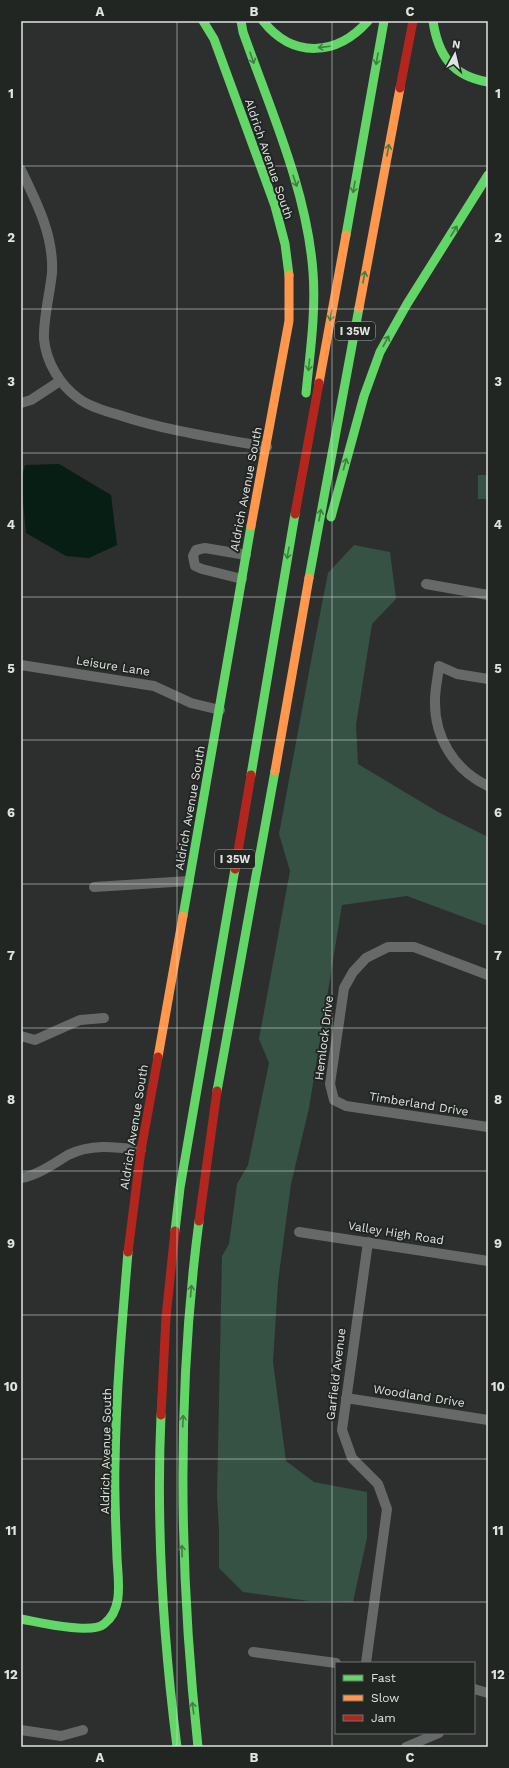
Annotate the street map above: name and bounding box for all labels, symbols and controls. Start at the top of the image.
text: A [96,4,105,19]
text: B [250,4,259,19]
text: C [406,4,415,19]
north arrow [435,34,475,74]
text: N [451,38,461,52]
one-way arrow [317,43,330,51]
one-way arrow [249,52,256,65]
one-way arrow [373,52,381,65]
text: 1 [8,86,14,101]
text: 1 [495,86,501,101]
street label: Aldrich Avenue South [242,97,296,221]
one-way arrow [384,144,392,157]
one-way arrow [292,174,300,186]
one-way arrow [350,180,358,193]
one-way arrow [450,225,458,237]
text: 2 [7,230,15,245]
text: 2 [494,230,502,245]
one-way arrow [361,271,369,284]
one-way arrow [327,308,335,321]
road number: I 35W [335,322,375,340]
one-way arrow [382,336,390,348]
one-way arrow [305,358,313,371]
text: 3 [7,374,15,389]
text: 3 [494,374,502,389]
street label: Aldrich Avenue South [227,426,265,552]
one-way arrow [342,458,349,471]
one-way arrow [317,509,325,522]
text: 4 [7,517,16,532]
text: 4 [494,517,503,532]
one-way arrow [284,547,292,560]
street label: Leisure Lane [75,653,151,679]
text: 5 [7,661,15,676]
text: 5 [494,661,502,676]
street label: Aldrich Avenue South [172,745,208,871]
text: 6 [7,805,15,820]
text: 6 [494,805,502,820]
road number: I 35W [215,850,255,868]
text: 7 [7,948,15,963]
text: 7 [494,948,502,963]
street label: Hemlock Drive [312,995,336,1081]
street label: Aldrich Avenue South [117,1064,151,1190]
street label: Timberland Drive [368,1089,470,1119]
text: 8 [7,1092,15,1107]
text: 8 [494,1092,502,1107]
street label: Valley High Road [347,1218,445,1248]
text: 9 [7,1236,15,1251]
text: 9 [494,1236,502,1251]
one-way arrow [187,1285,195,1298]
street label: Garfield Avenue [323,1327,349,1421]
text: 10 [4,1379,18,1394]
text: 10 [491,1379,505,1394]
street label: Woodland Drive [372,1382,466,1410]
street label: Aldrich Avenue South [98,1388,114,1514]
one-way arrow [179,1415,186,1428]
text: 11 [5,1523,17,1538]
text: 11 [492,1523,504,1538]
one-way arrow [178,1545,186,1558]
legend [335,1662,475,1734]
text: 12 [4,1667,18,1682]
text: 12 [491,1667,505,1682]
text: Fast [371,1671,396,1685]
text: Slow [371,1691,399,1705]
one-way arrow [190,1702,197,1715]
text: Jam [371,1711,396,1725]
text: A [96,1750,105,1765]
text: B [250,1750,259,1765]
text: C [406,1750,415,1765]

